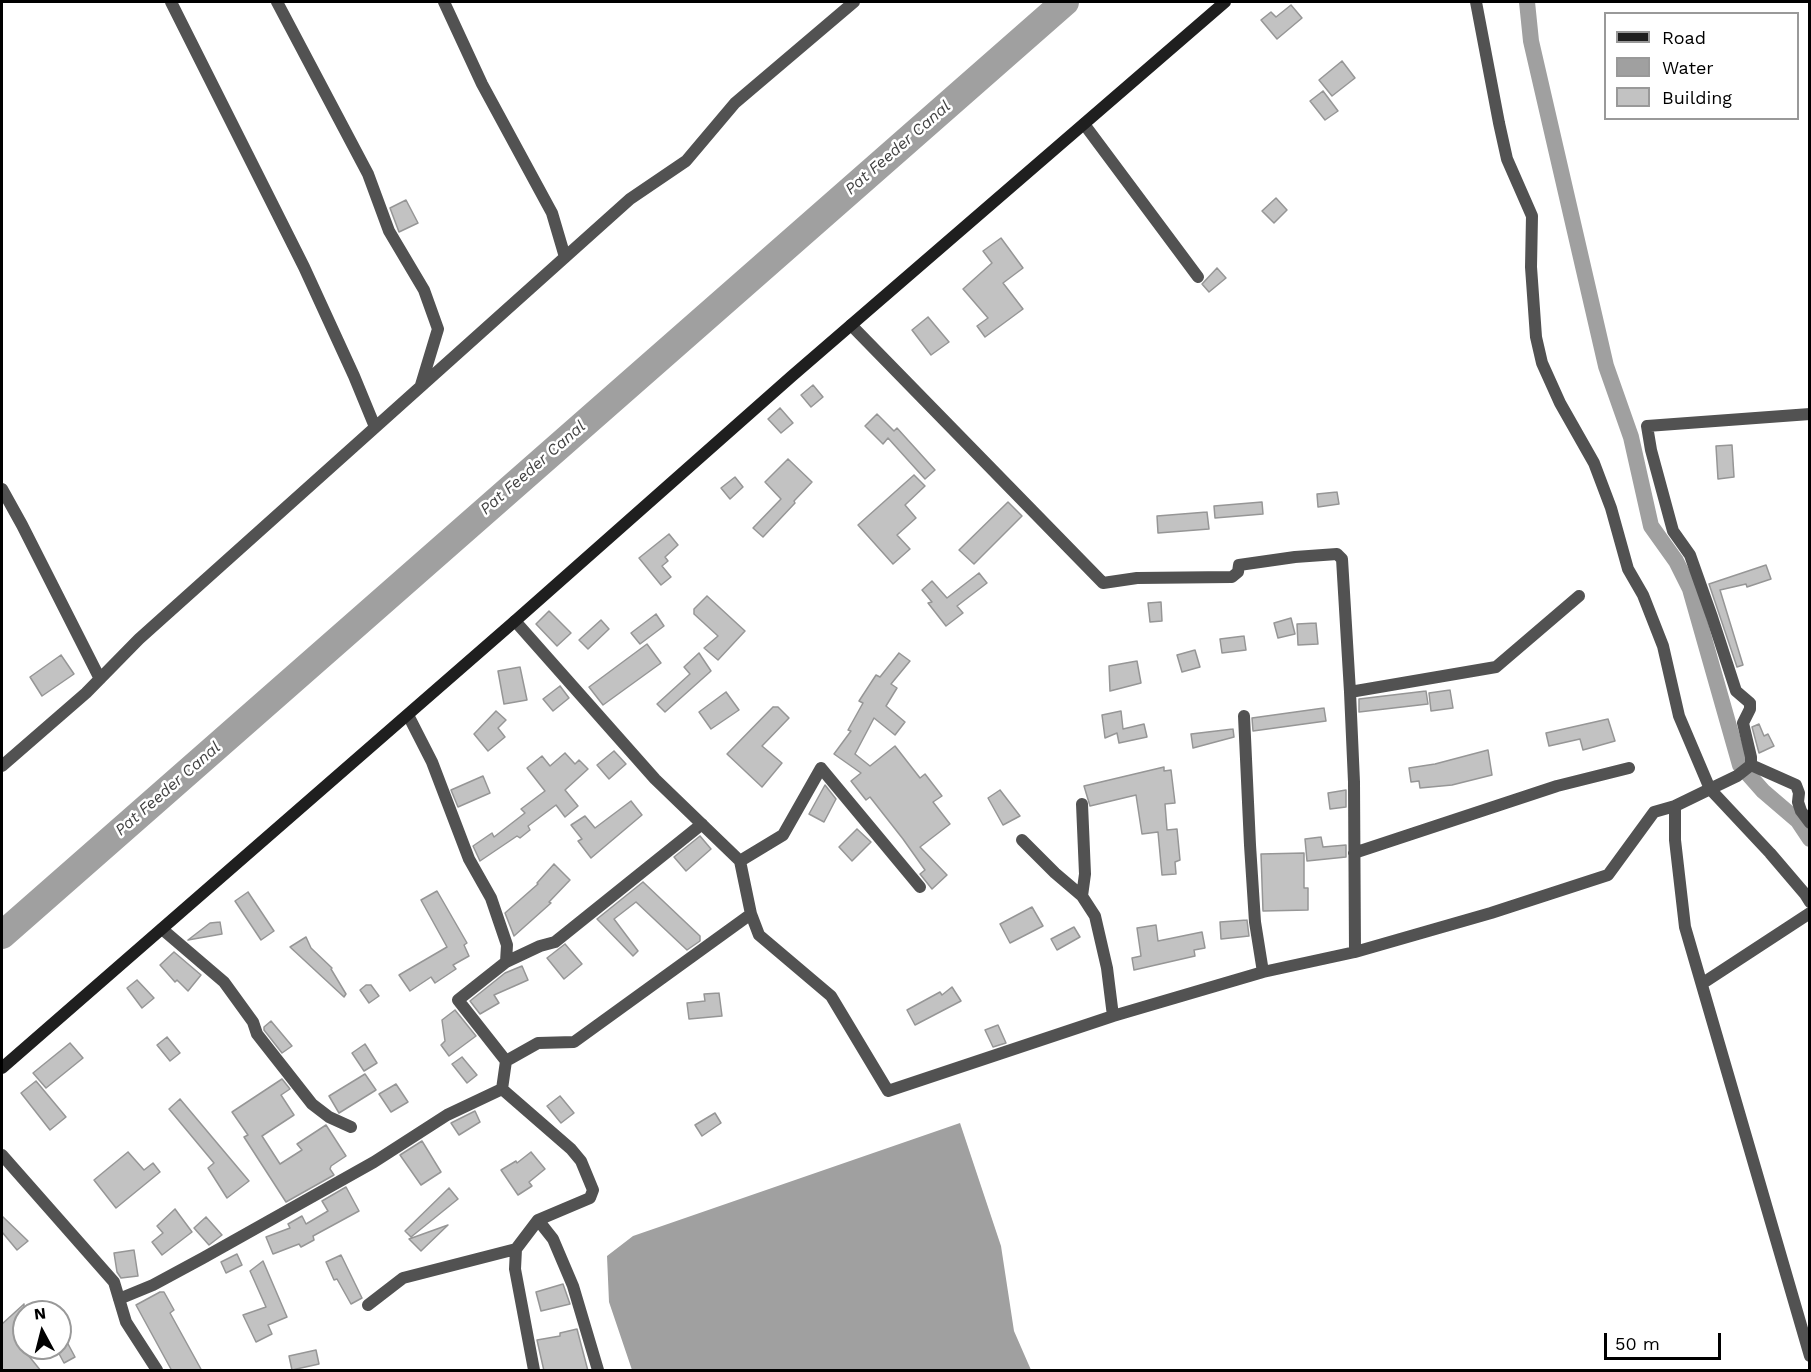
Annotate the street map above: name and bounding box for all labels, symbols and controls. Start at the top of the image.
legend [1604,12,1799,120]
text: Road [1662,27,1706,48]
text: Water [1662,57,1714,78]
text: Building [1662,87,1732,108]
water label: Pat Feeder Canal [841,97,955,199]
water label: Pat Feeder Canal [476,417,590,519]
water label: Pat Feeder Canal [111,738,225,840]
north arrow [12,1300,72,1360]
text: N [33,1303,47,1324]
scale bar [1607,1321,1724,1359]
text: 50 m [1615,1333,1660,1354]

